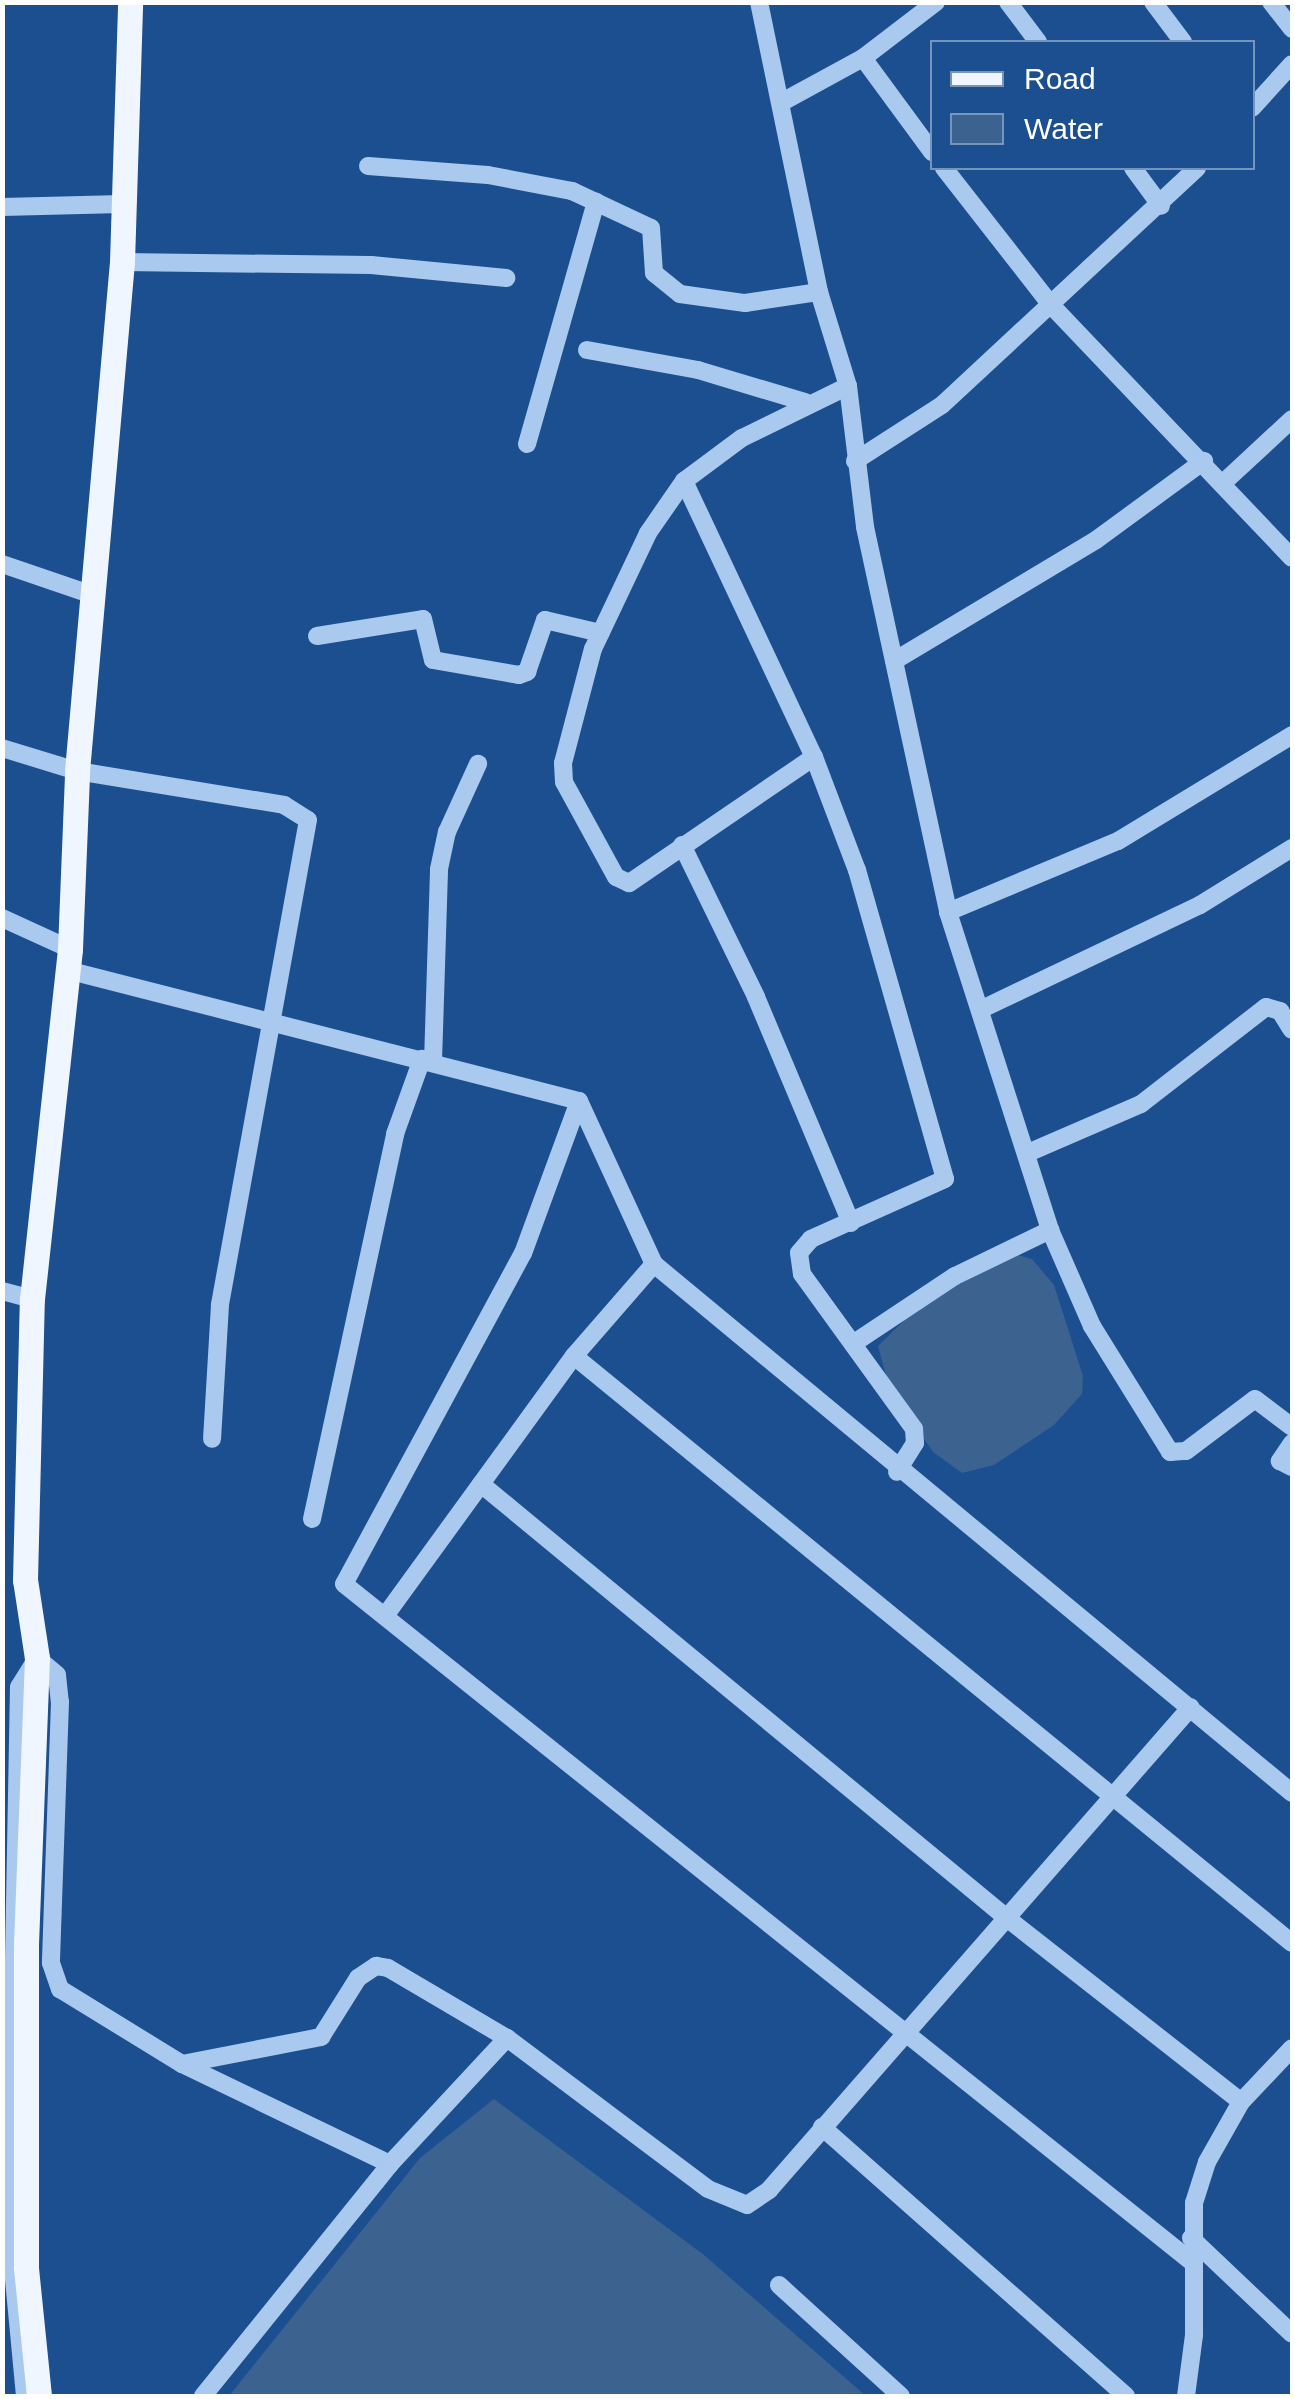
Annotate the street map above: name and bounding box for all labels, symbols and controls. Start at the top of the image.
legend [930,40,1255,170]
text: Road [1024,62,1096,95]
text: Water [1024,112,1103,145]

